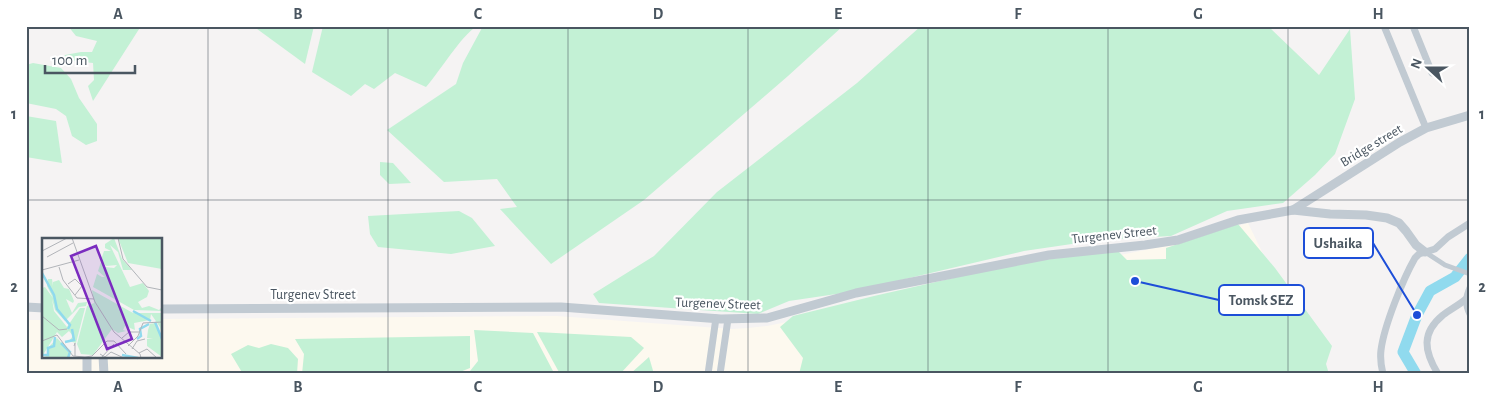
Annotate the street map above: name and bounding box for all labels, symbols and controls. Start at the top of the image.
text: A [113,6,123,22]
text: B [293,6,303,22]
text: C [474,6,483,22]
text: D [653,6,664,22]
text: E [834,6,842,22]
text: F [1014,6,1022,22]
text: G [1193,6,1203,22]
text: H [1372,6,1384,22]
scale bar [45,42,135,74]
north arrow [1404,42,1454,92]
text: 100 m [52,53,87,68]
text: N [1409,57,1425,71]
text: 1 [11,106,17,122]
text: 1 [1479,106,1485,122]
street label: Bridge street [1338,122,1405,170]
street label: Turgenev Street [1071,224,1158,246]
callout: Ushaika [1304,228,1373,258]
text: Ushaika [1314,236,1362,251]
inset map [42,238,162,358]
text: 2 [10,279,18,295]
text: 2 [1478,279,1486,295]
callout: Tomsk SEZ [1219,285,1304,315]
street label: Turgenev Street [270,288,356,302]
text: Tomsk SEZ [1229,293,1293,308]
street label: Turgenev Street [675,296,761,313]
text: A [113,379,123,395]
text: B [293,379,303,395]
text: C [474,379,483,395]
text: D [653,379,664,395]
text: E [834,379,842,395]
text: F [1014,379,1022,395]
text: G [1193,379,1203,395]
text: H [1372,379,1384,395]

